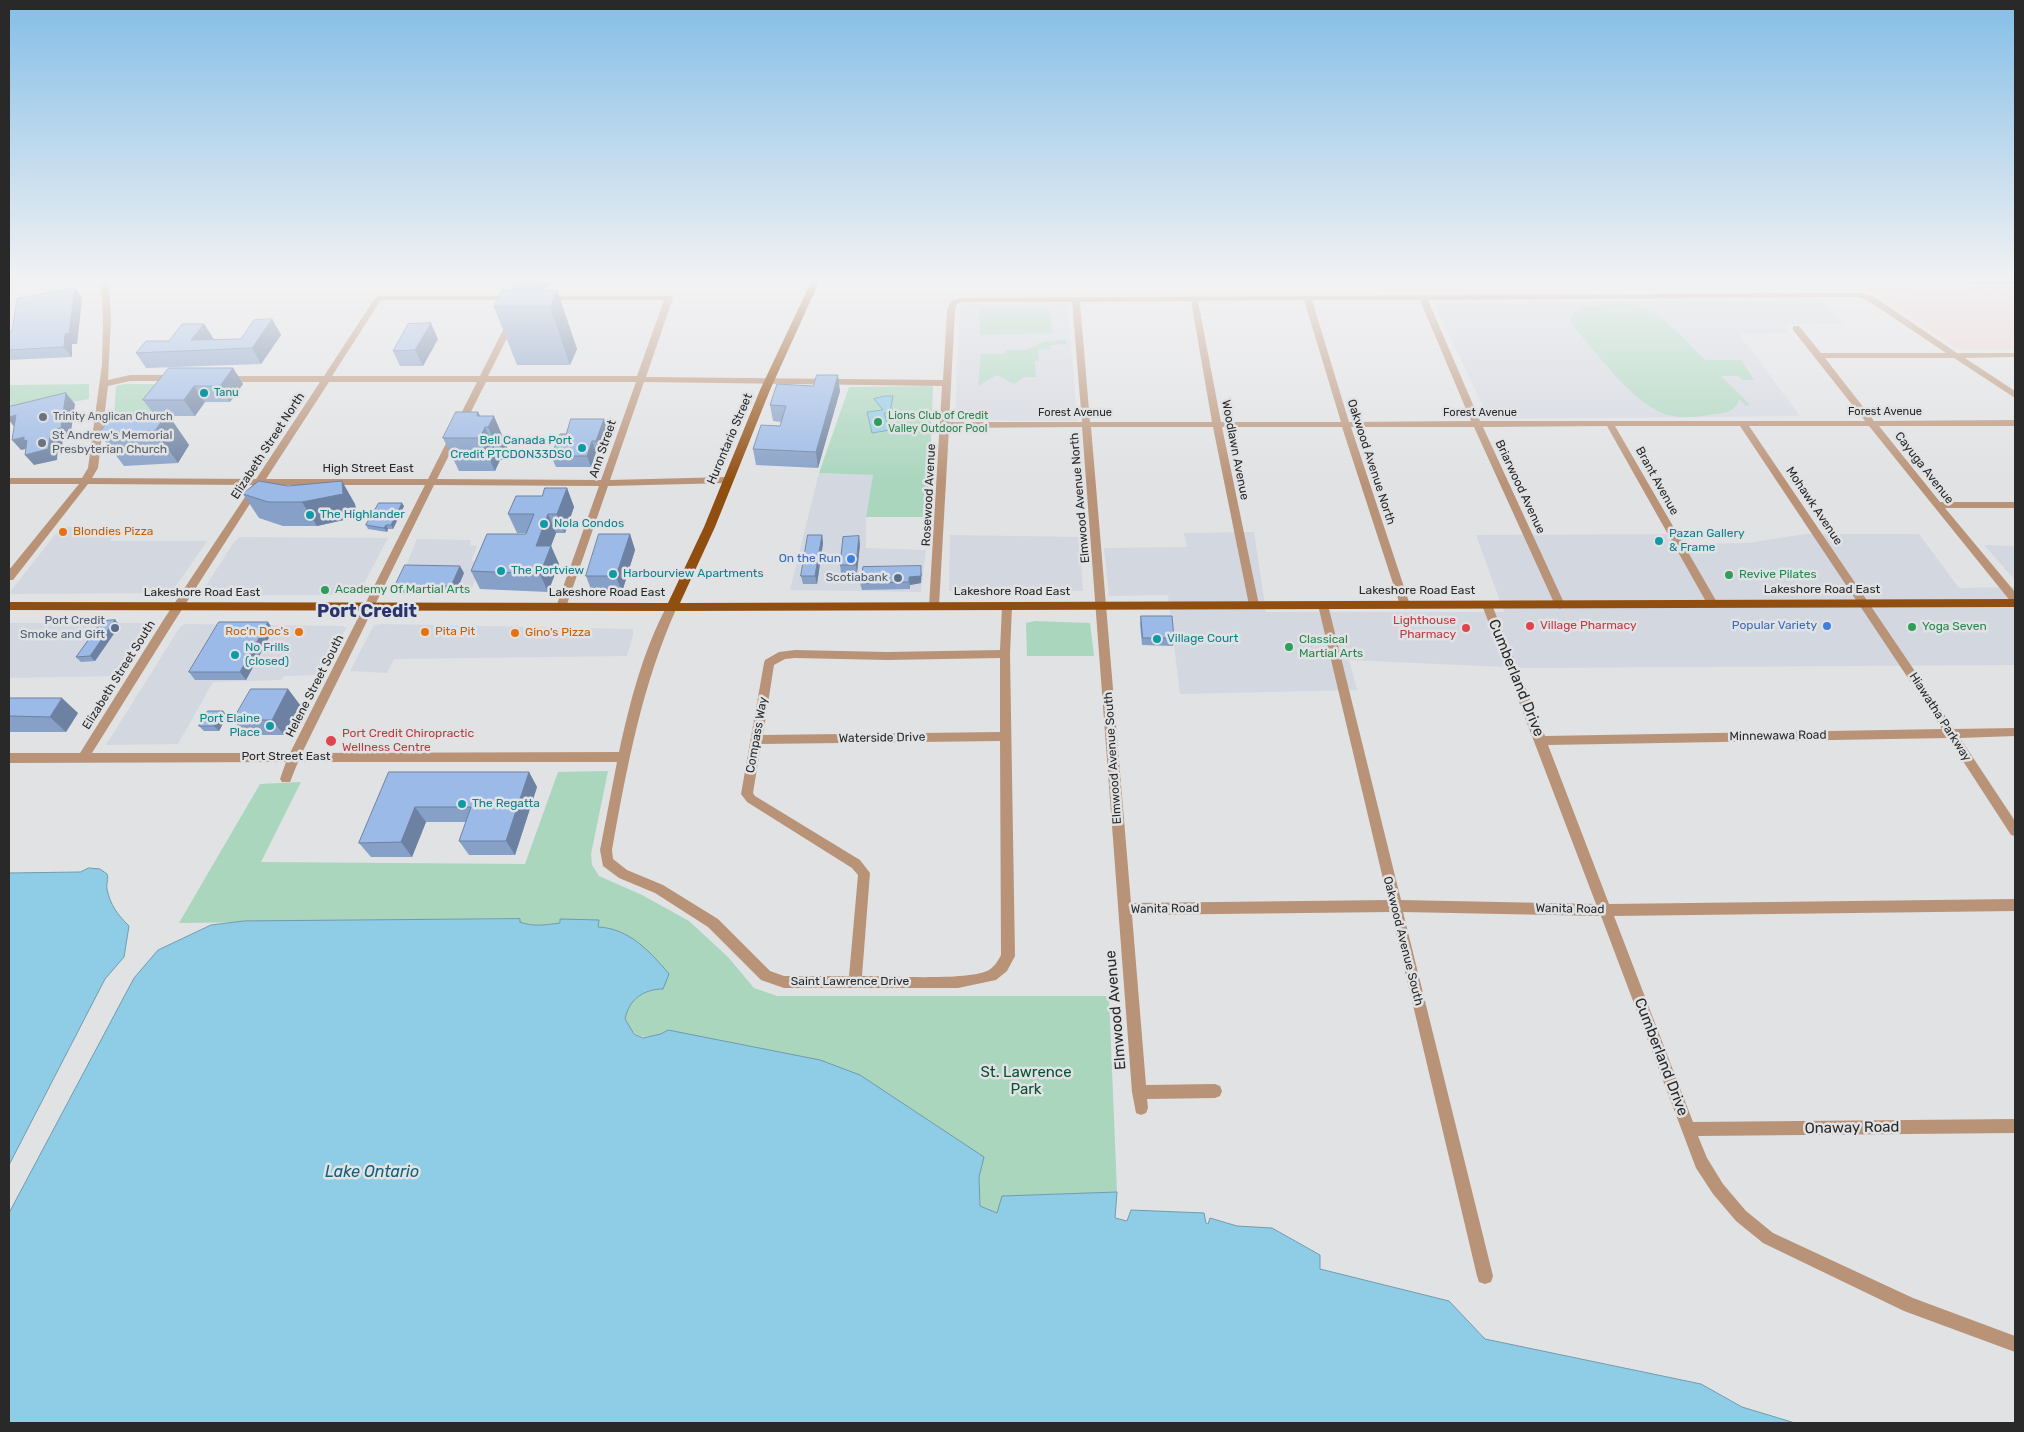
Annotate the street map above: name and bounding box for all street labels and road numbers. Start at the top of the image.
street label: Elizabeth Street North [228,390,308,502]
street label: Hurontario Street [704,391,756,487]
street label: Oakwood Avenue North [1344,397,1398,527]
street label: Woodlawn Avenue [1218,399,1252,501]
street label: Forest Avenue [1848,405,1922,419]
street label: Forest Avenue [1038,406,1112,420]
street label: Forest Avenue [1443,406,1517,420]
street label: Ann Street [586,418,620,480]
street label: Cayuga Avenue [1892,429,1956,507]
street label: Elmwood Avenue North [1067,432,1093,564]
street label: Briarwood Avenue [1492,438,1548,536]
street label: Rosewood Avenue [919,443,939,547]
street label: Brant Avenue [1632,444,1682,518]
street label: High Street East [322,462,414,476]
street label: Mohawk Avenue [1783,464,1845,548]
street label: Lakeshore Road East [1764,583,1880,597]
street label: Lakeshore Road East [1359,584,1475,598]
street label: Lakeshore Road East [954,585,1070,599]
street label: Lakeshore Road East [144,586,260,600]
street label: Lakeshore Road East [549,586,665,600]
street label: Cumberland Drive [1484,617,1548,739]
street label: Elizabeth Street South [80,618,158,732]
street label: Helene Street South [283,632,347,740]
street label: Hiawatha Parkway [1906,670,1974,764]
street label: Elmwood Avenue South [1101,691,1125,825]
street label: Compass Way [743,696,771,774]
street label: Minnewawa Road [1729,728,1827,744]
street label: Waterside Drive [839,730,925,746]
street label: Port Street East [241,750,331,764]
street label: Oakwood Avenue South [1380,875,1426,1007]
street label: Wanita Road [1130,901,1200,917]
street label: Wanita Road [1535,901,1605,917]
street label: Elmwood Avenue [1102,949,1130,1071]
street label: Saint Lawrence Drive [791,975,909,989]
street label: Cumberland Drive [1630,995,1692,1119]
street label: Onaway Road [1804,1118,1900,1138]

